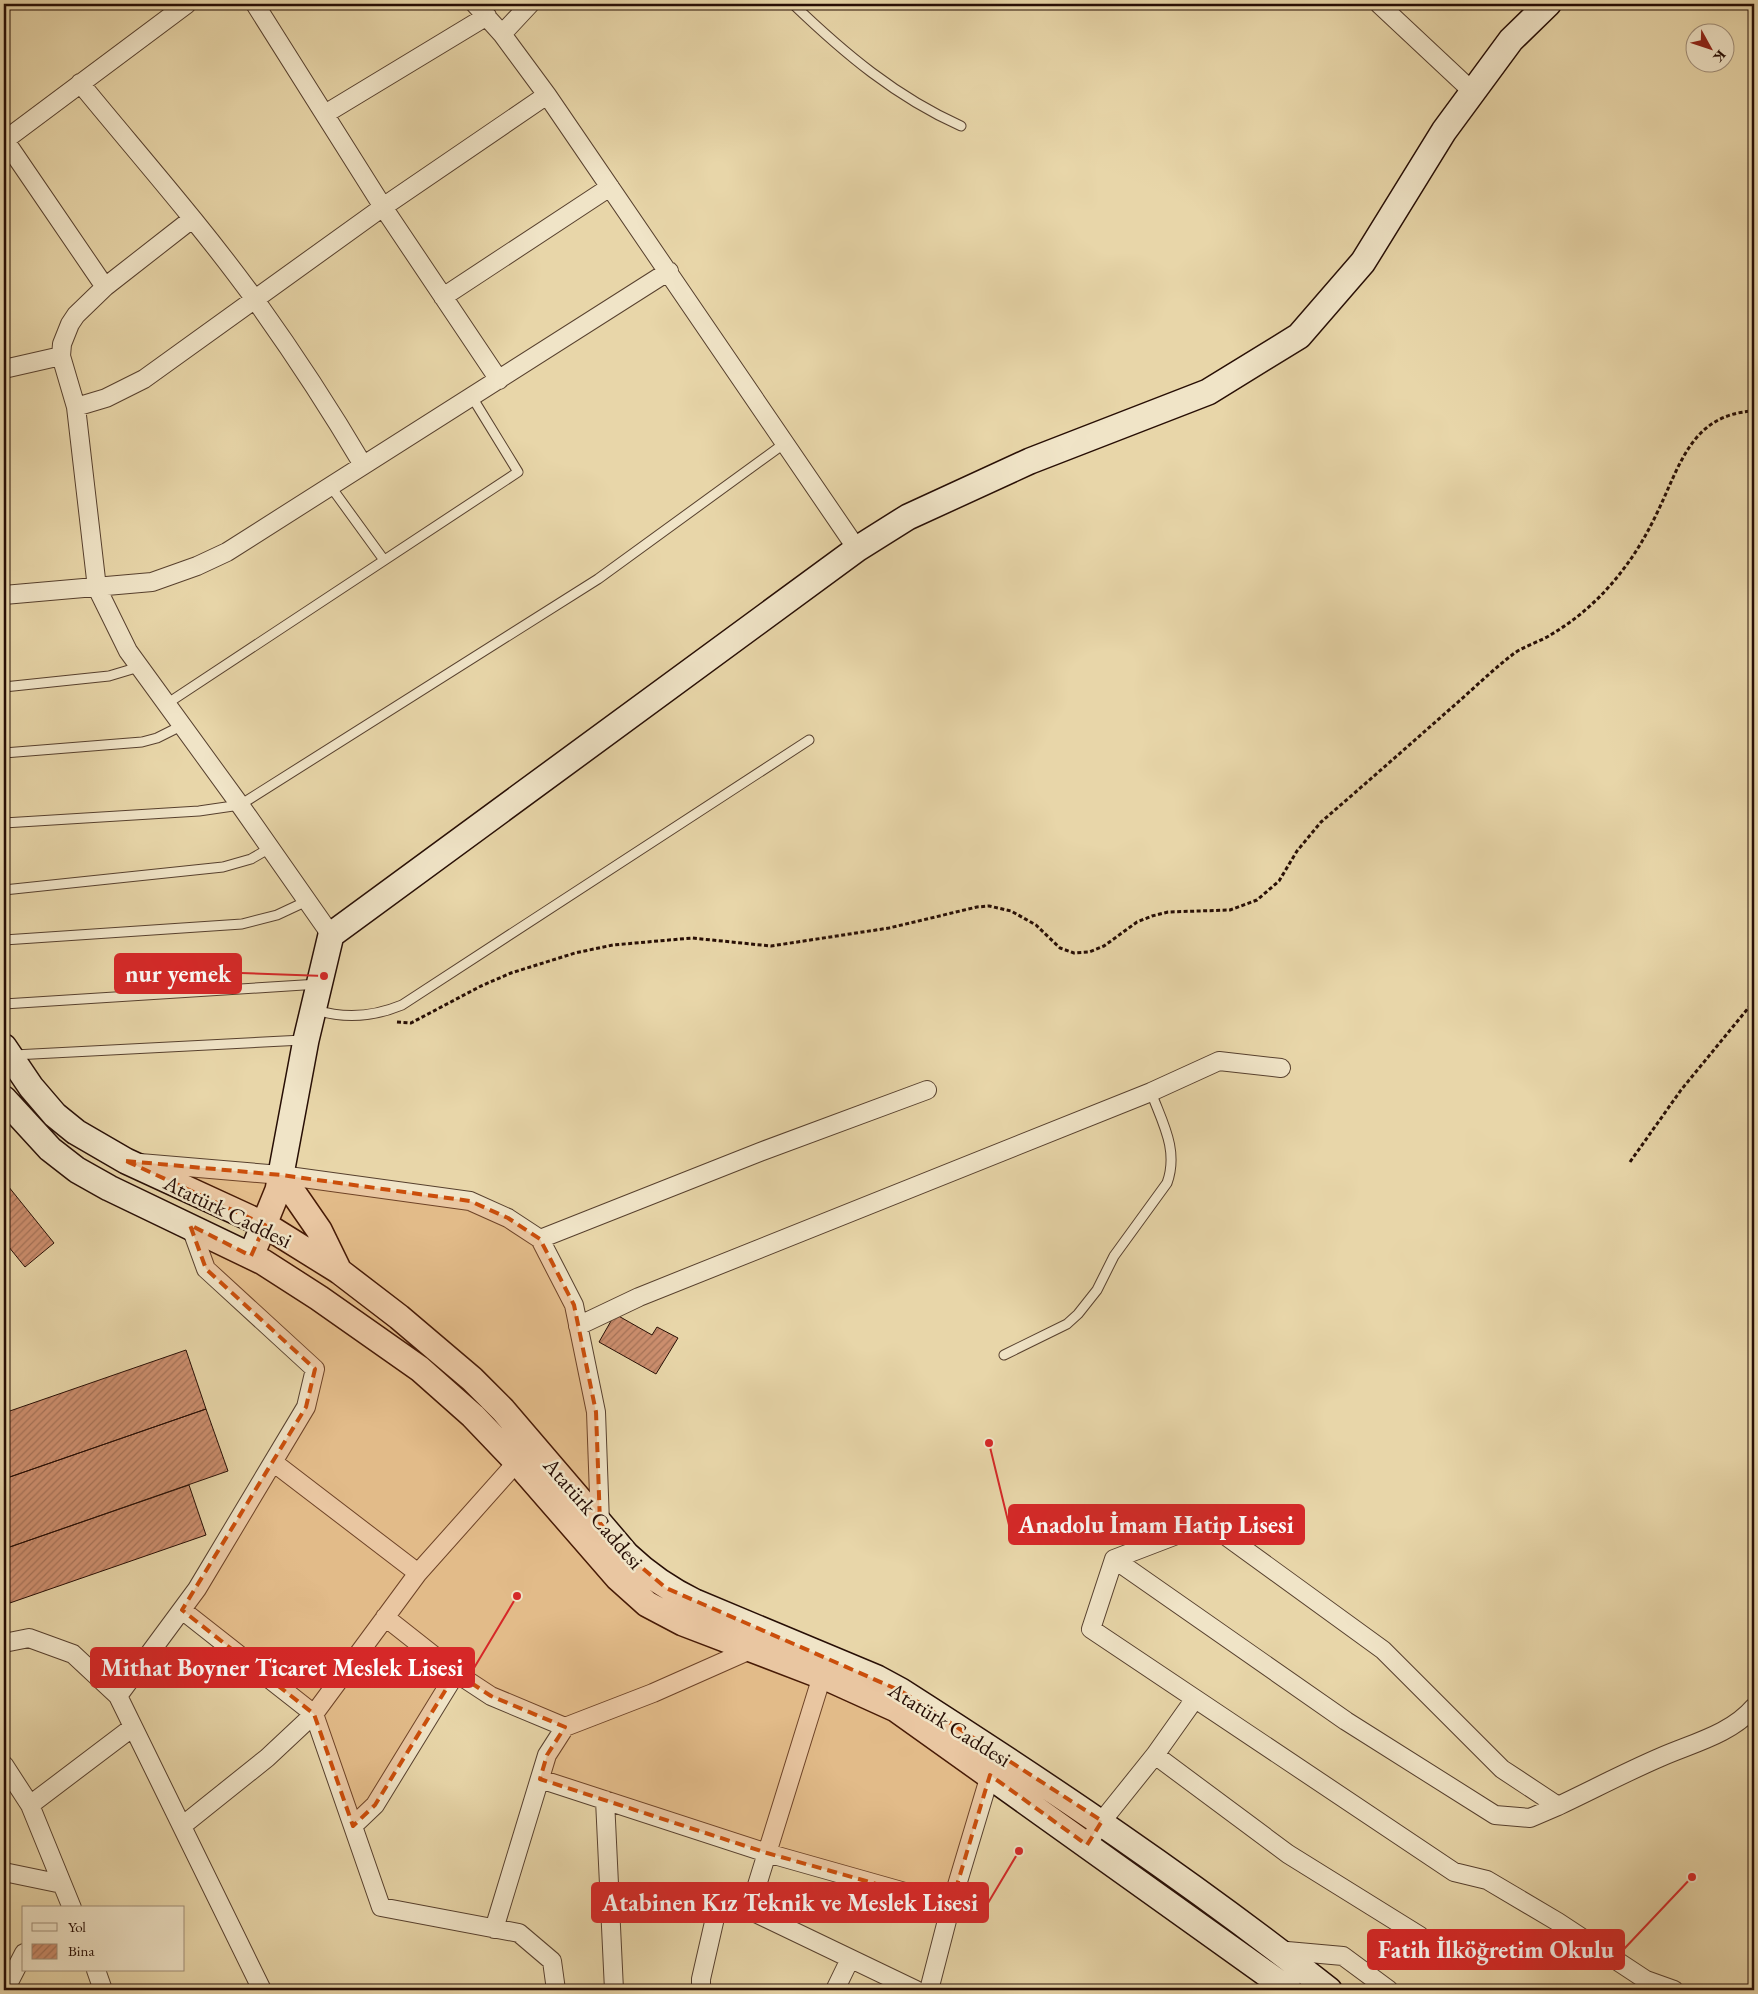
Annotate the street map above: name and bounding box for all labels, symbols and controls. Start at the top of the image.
north arrow [1686,22,1736,72]
text: K [1709,46,1730,66]
callout: nur yemek [115,954,241,993]
text: nur yemek [125,958,232,990]
street label: Atatürk Caddesi [158,1167,297,1255]
street label: Atatürk Caddesi [536,1451,650,1575]
callout: Anadolu İmam Hatip Lisesi [1009,1505,1304,1544]
text: Anadolu İmam Hatip Lisesi [1017,1509,1294,1540]
callout: Mithat Boyner Ticaret Meslek Lisesi [91,1648,474,1687]
text: Mithat Boyner Ticaret Meslek Lisesi [101,1652,463,1684]
street label: Atatürk Caddesi [882,1675,1016,1774]
callout: Atabinen Kız Teknik ve Meslek Lisesi [592,1883,988,1922]
text: Atabinen Kız Teknik ve Meslek Lisesi [601,1887,978,1918]
legend [22,1906,185,1972]
text: Yol [68,1917,86,1936]
callout: Fatih İlköğretim Okulu [1368,1930,1624,1969]
text: Fatih İlköğretim Okulu [1378,1934,1615,1966]
text: Bina [68,1941,94,1960]

